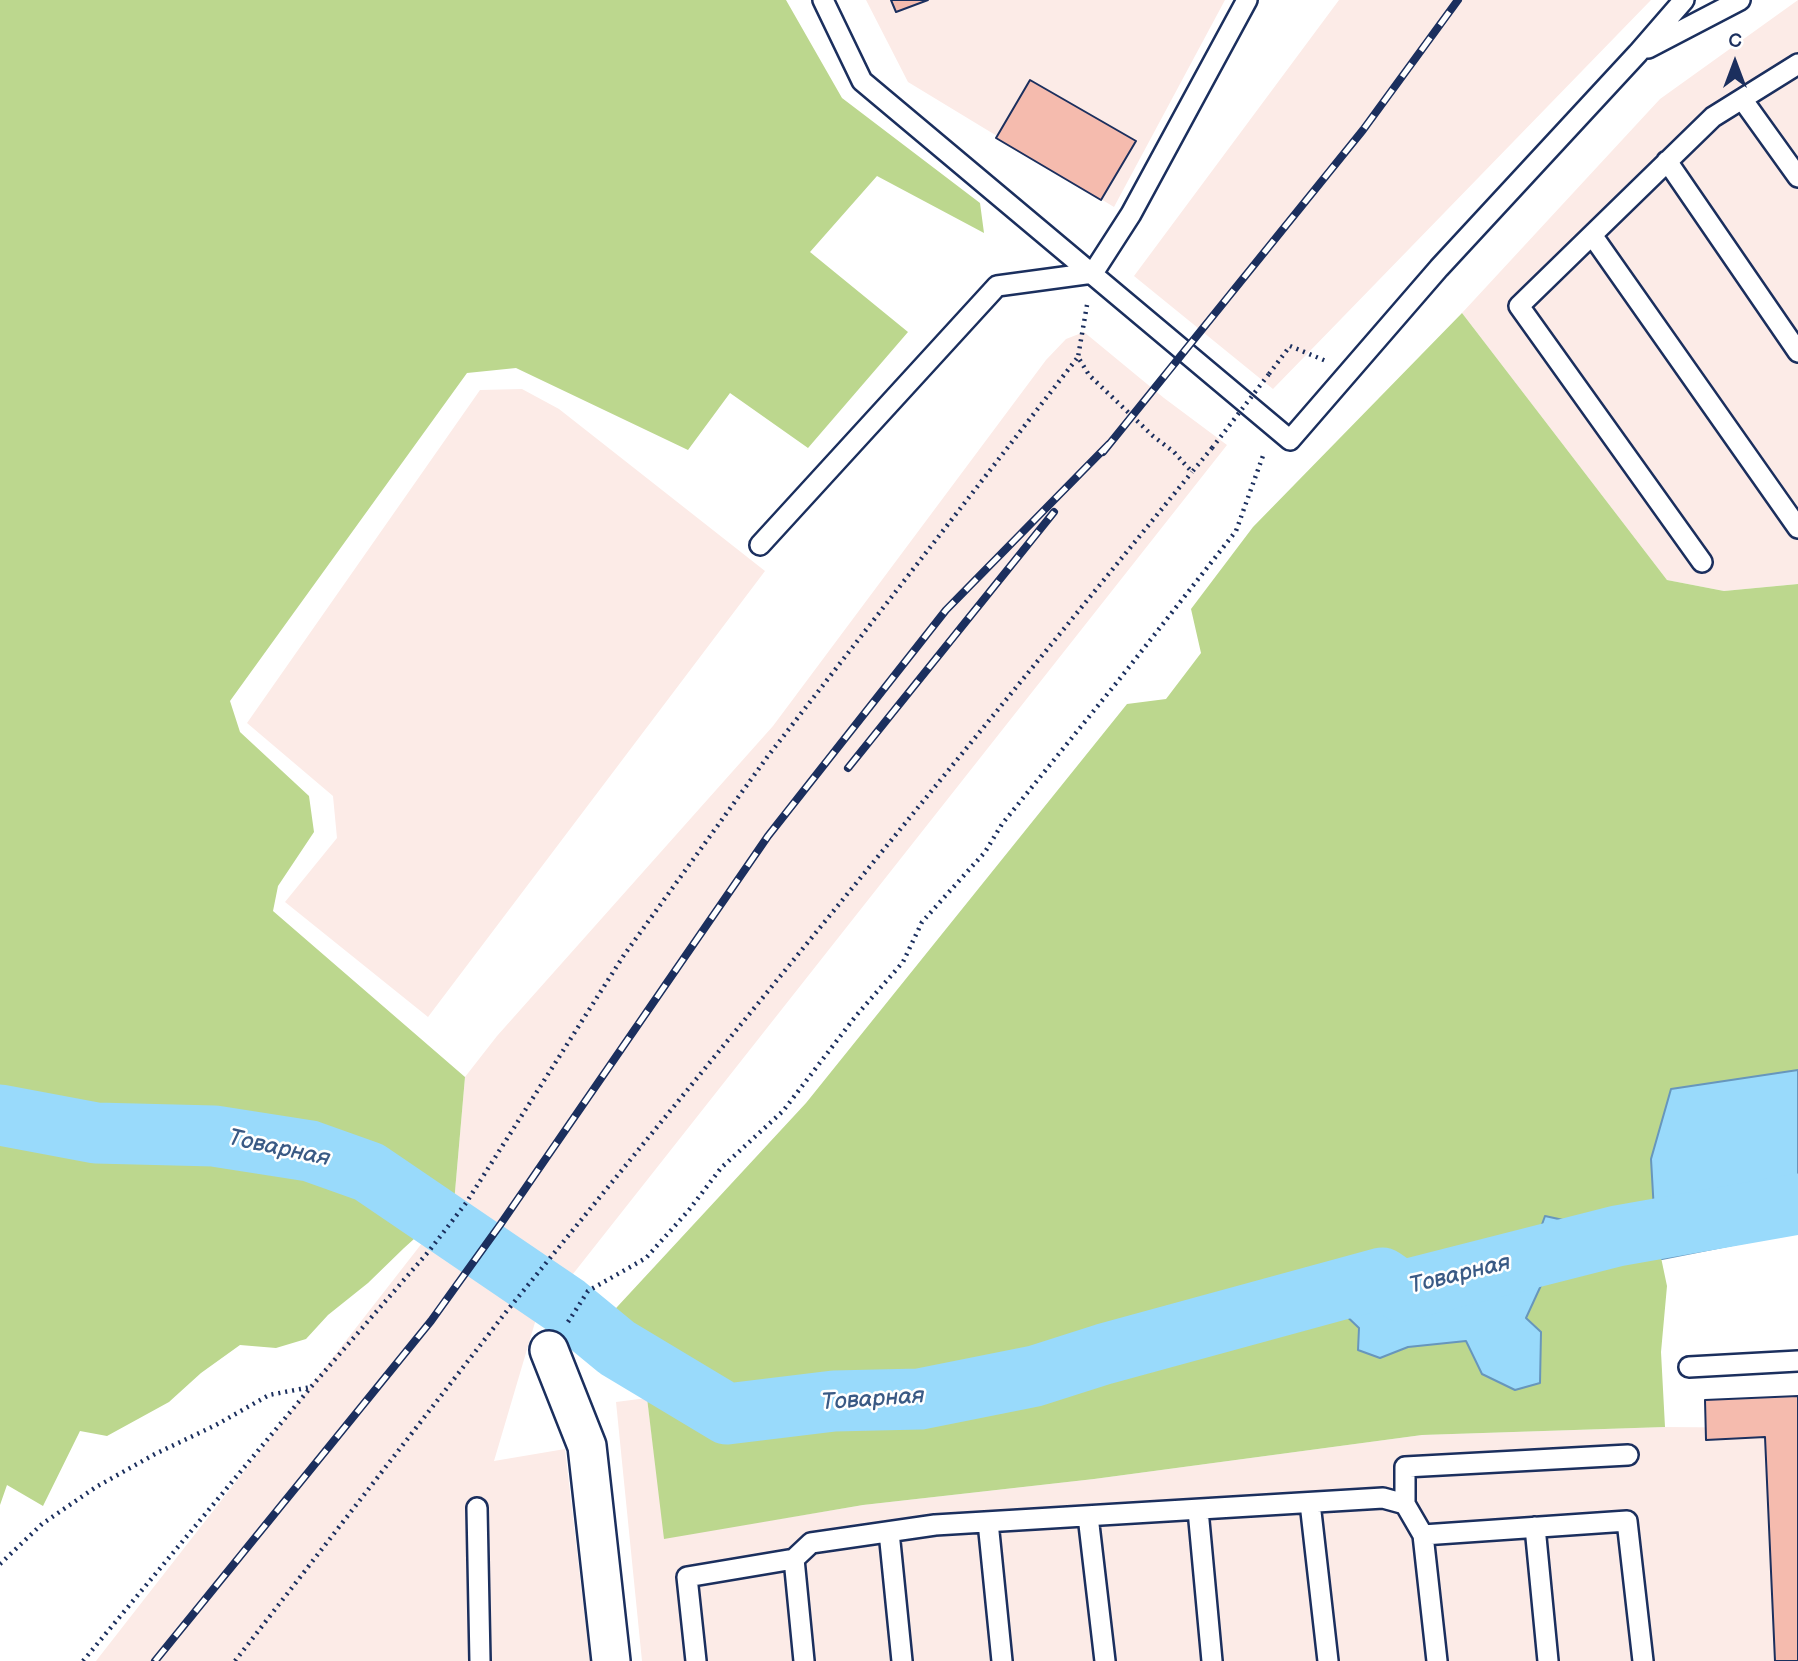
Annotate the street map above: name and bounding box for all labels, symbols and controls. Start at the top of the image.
north arrow [1700,28,1770,98]
text: С [1728,30,1742,53]
water label: Товарная [226,1125,332,1173]
water label: Товарная [1406,1249,1514,1301]
water label: Товарная [820,1383,926,1417]

